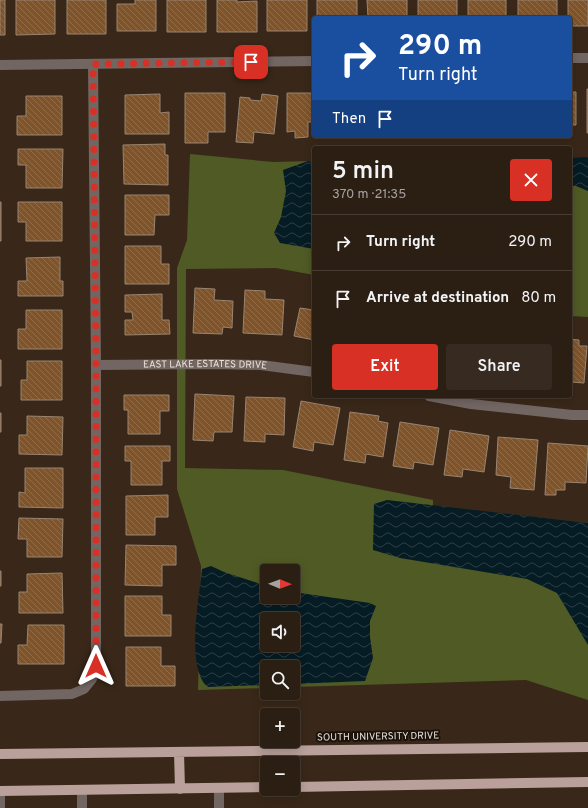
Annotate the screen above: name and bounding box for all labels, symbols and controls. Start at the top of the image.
text: 290 m [398,29,482,65]
icon: right [332,32,384,84]
pin [234,45,268,79]
icon: arrive [240,51,262,73]
text: Turn right [398,64,478,87]
icon: arrive [374,108,396,130]
text: Then [332,110,366,129]
text: 5 min [332,157,394,187]
button: close [510,159,552,201]
text: 370 m · 21:35 [332,187,406,203]
icon: right [332,232,354,254]
text: Turn right [366,233,435,252]
text: 290 m [508,233,552,252]
icon: arrive [332,288,354,310]
text: Arrive at destination [366,289,509,308]
text: 80 m [521,289,556,308]
button: Exit [332,344,438,390]
button: Share [446,344,552,390]
street label: EAST LAKE ESTATES DRIVE [143,357,268,372]
north arrow [260,564,300,604]
map controls [260,564,300,796]
button: sound [260,612,300,652]
position arrow [75,645,117,687]
button: search [260,660,300,700]
button: + [260,708,300,748]
street label: SOUTH UNIVERSITY DRIVE [317,729,439,745]
button: − [260,756,300,796]

